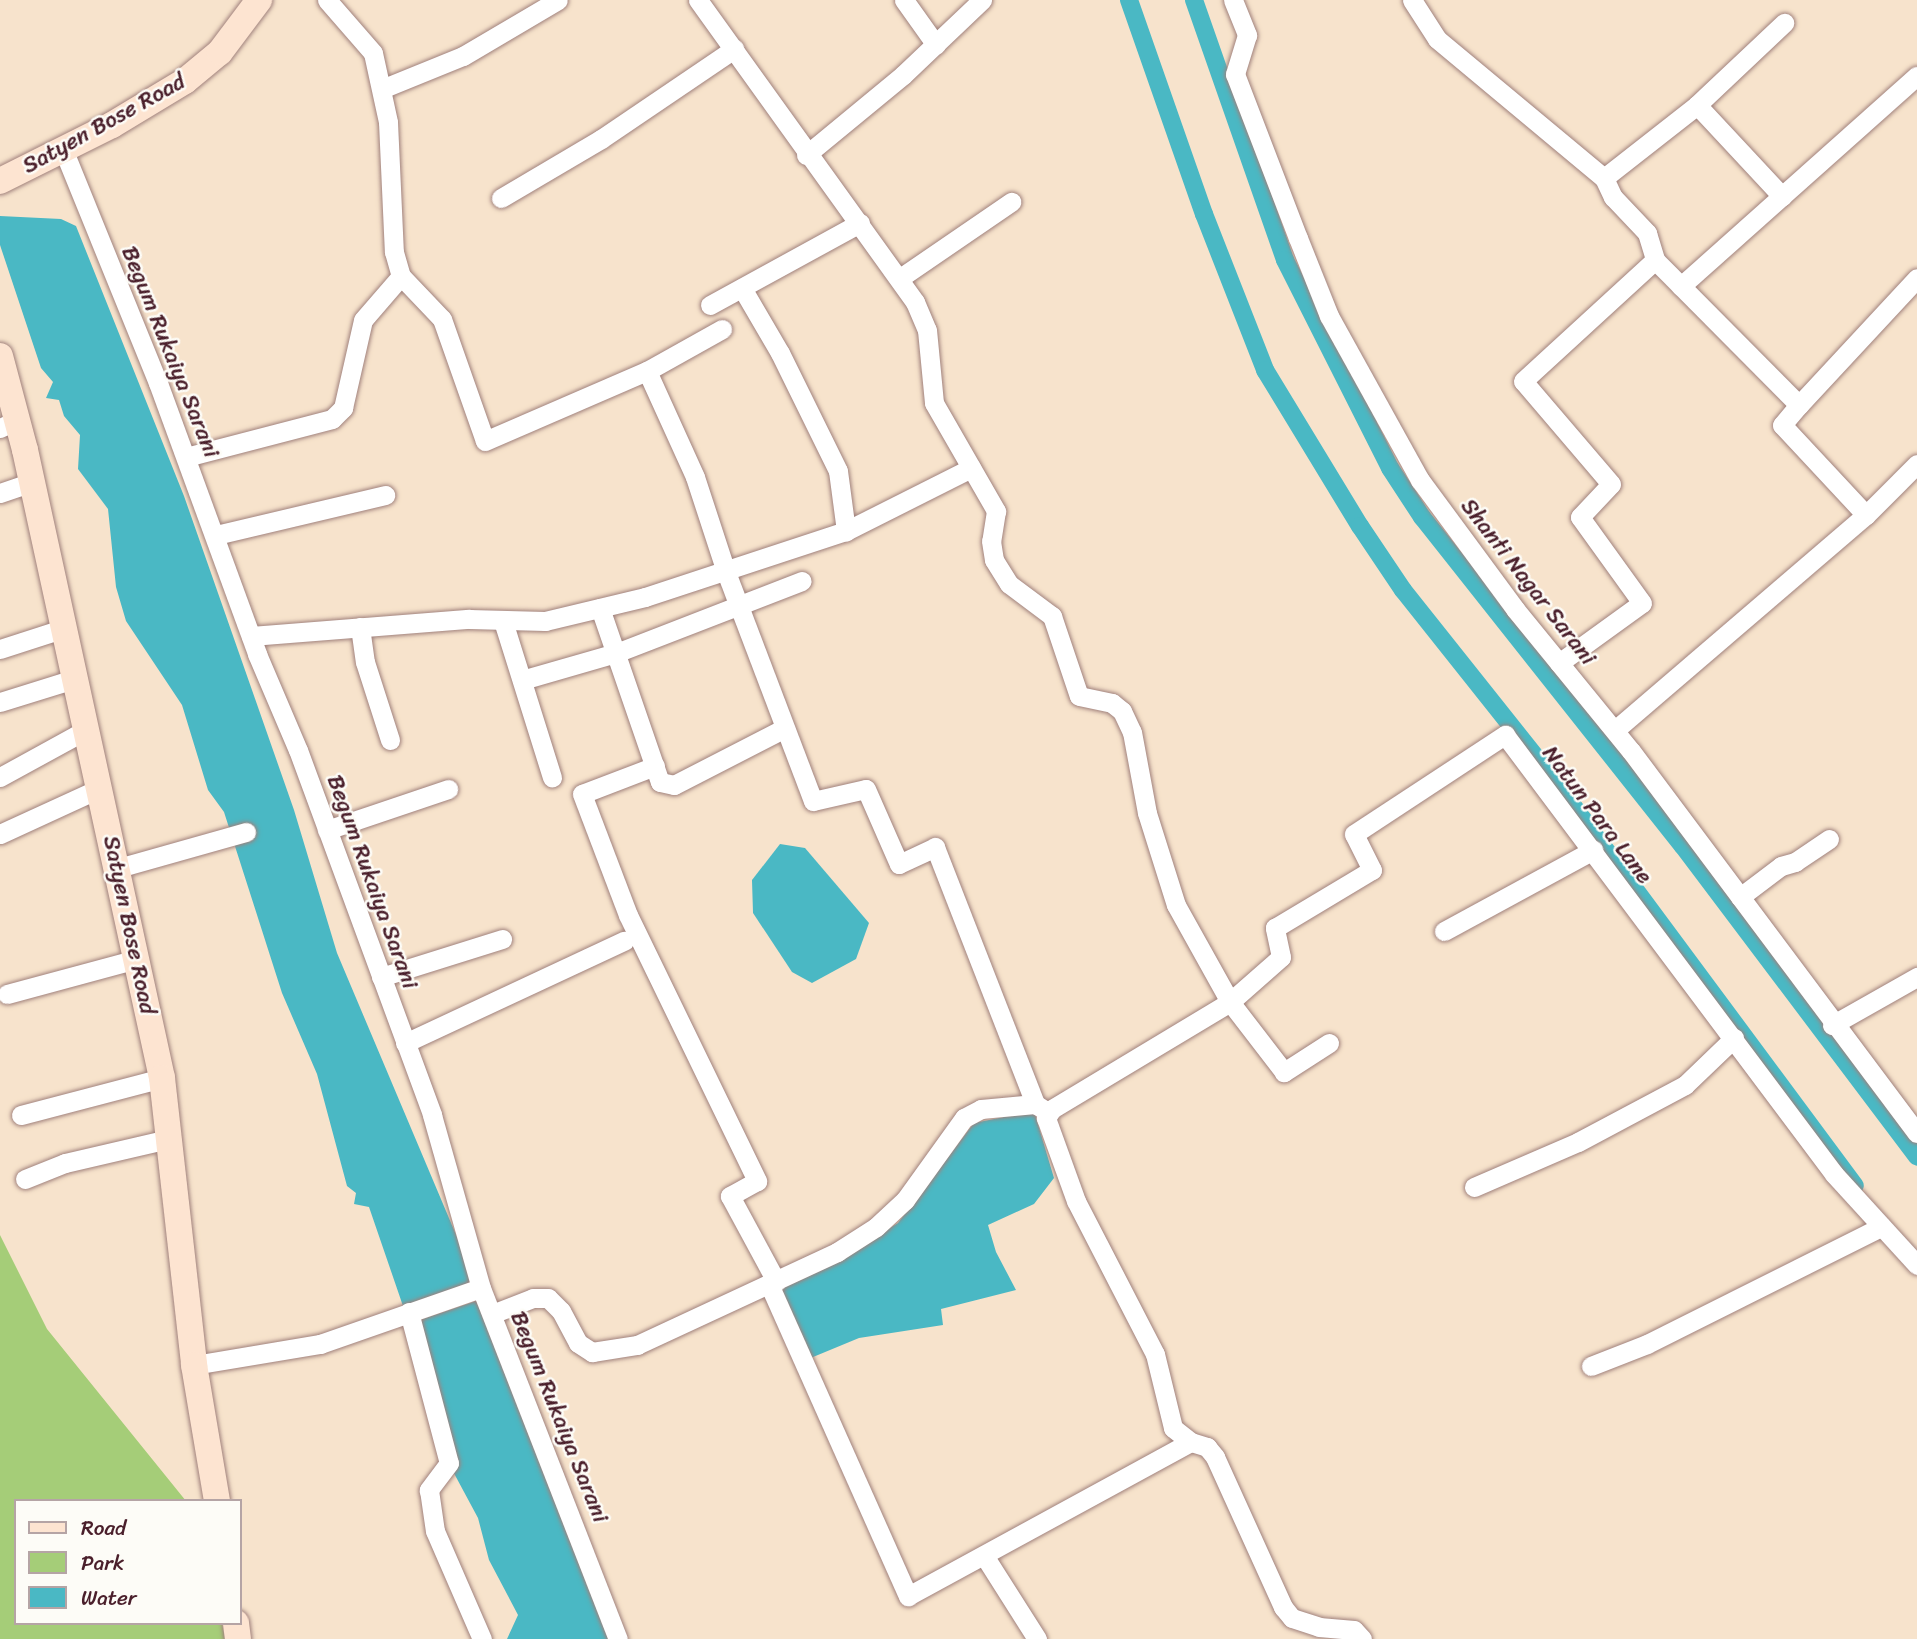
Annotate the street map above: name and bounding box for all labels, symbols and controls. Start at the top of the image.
street label: Satyen Bose Road [18,68,190,180]
street label: Begum Rukaiya Sarani [115,242,225,462]
street label: Shanti Nagar Sarani [1454,493,1602,671]
street label: Natun Para Lane [1536,740,1658,890]
street label: Begum Rukaiya Sarani [320,771,424,993]
street label: Satyen Bose Road [97,833,161,1017]
street label: Begum Rukaiya Sarani [504,1307,614,1527]
legend [14,1499,242,1625]
text: Road [81,1509,126,1547]
text: Park [81,1544,124,1582]
text: Water [81,1579,136,1617]

